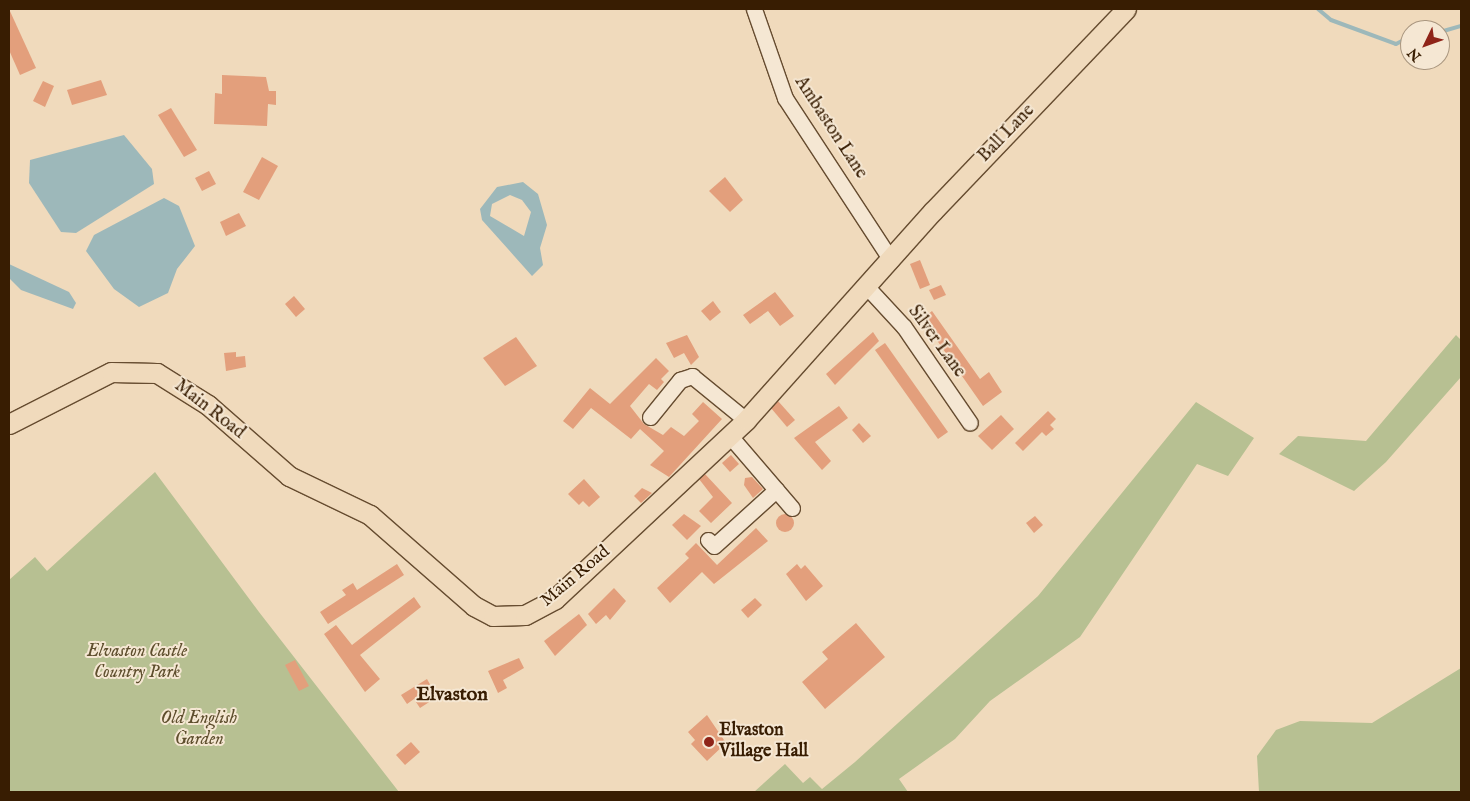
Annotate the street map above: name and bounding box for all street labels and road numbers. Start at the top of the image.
street label: Ambaston Lane [789,73,871,183]
street label: Ball Lane [974,101,1040,167]
street label: Silver Lane [903,302,969,382]
street label: Main Road [169,376,249,444]
street label: Main Road [537,542,615,612]

